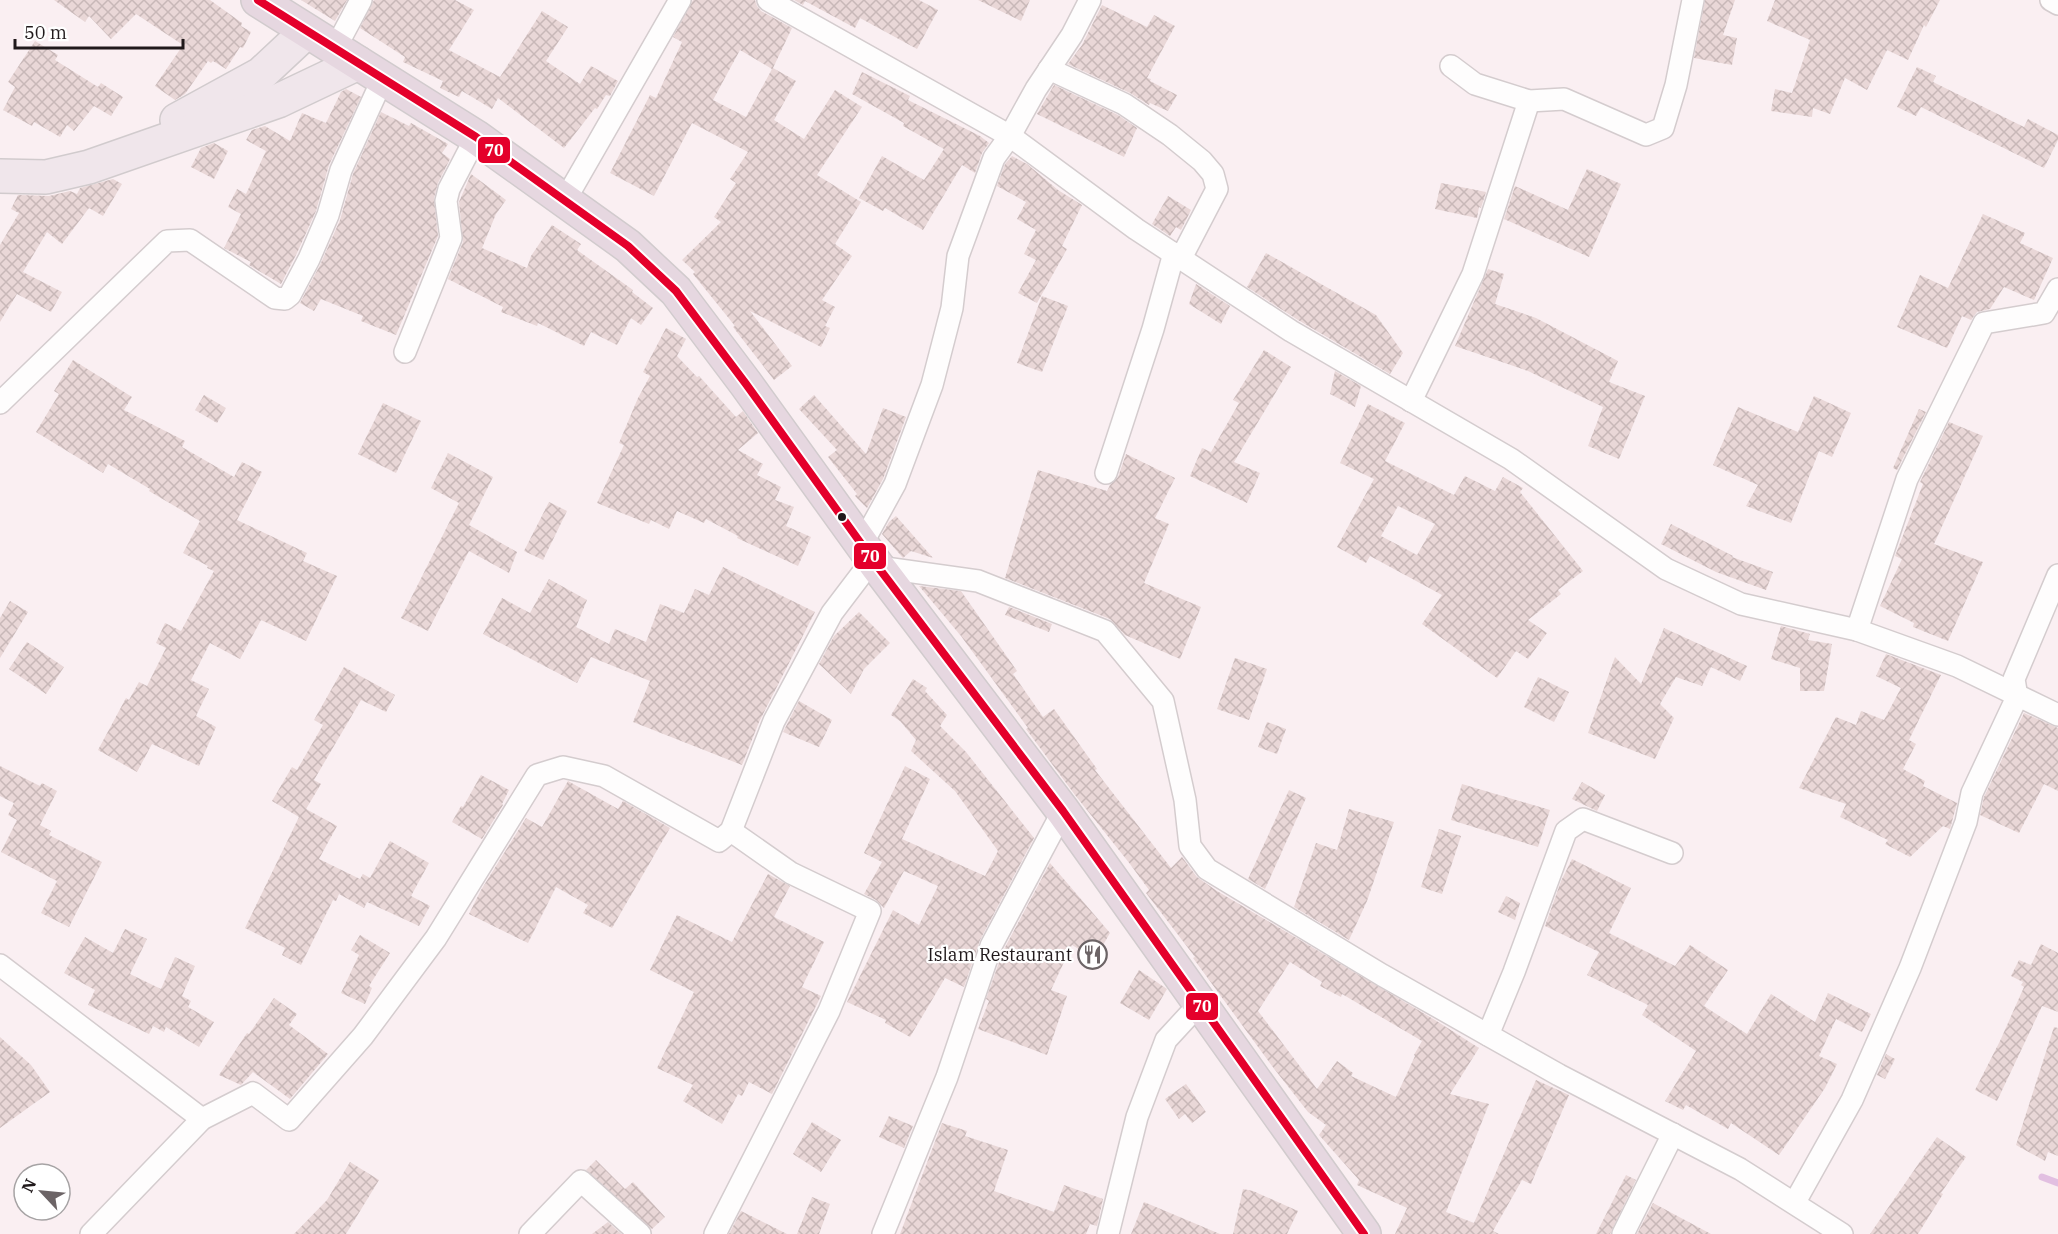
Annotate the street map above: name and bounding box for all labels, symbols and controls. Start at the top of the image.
scale bar [15,12,183,50]
text: 50 m [24,21,67,44]
line badge: 70 [477,136,511,164]
text: 70 [484,140,504,160]
unlabelled marker [836,511,848,523]
line badge: 70 [853,542,887,570]
text: 70 [860,546,880,566]
restaurant icon: Islam Restaurant [1077,938,1109,970]
place label: Islam Restaurant [927,943,1072,966]
line badge: 70 [1185,992,1219,1021]
text: 70 [1192,996,1212,1016]
north arrow [12,1162,72,1222]
text: N [17,1175,40,1195]

